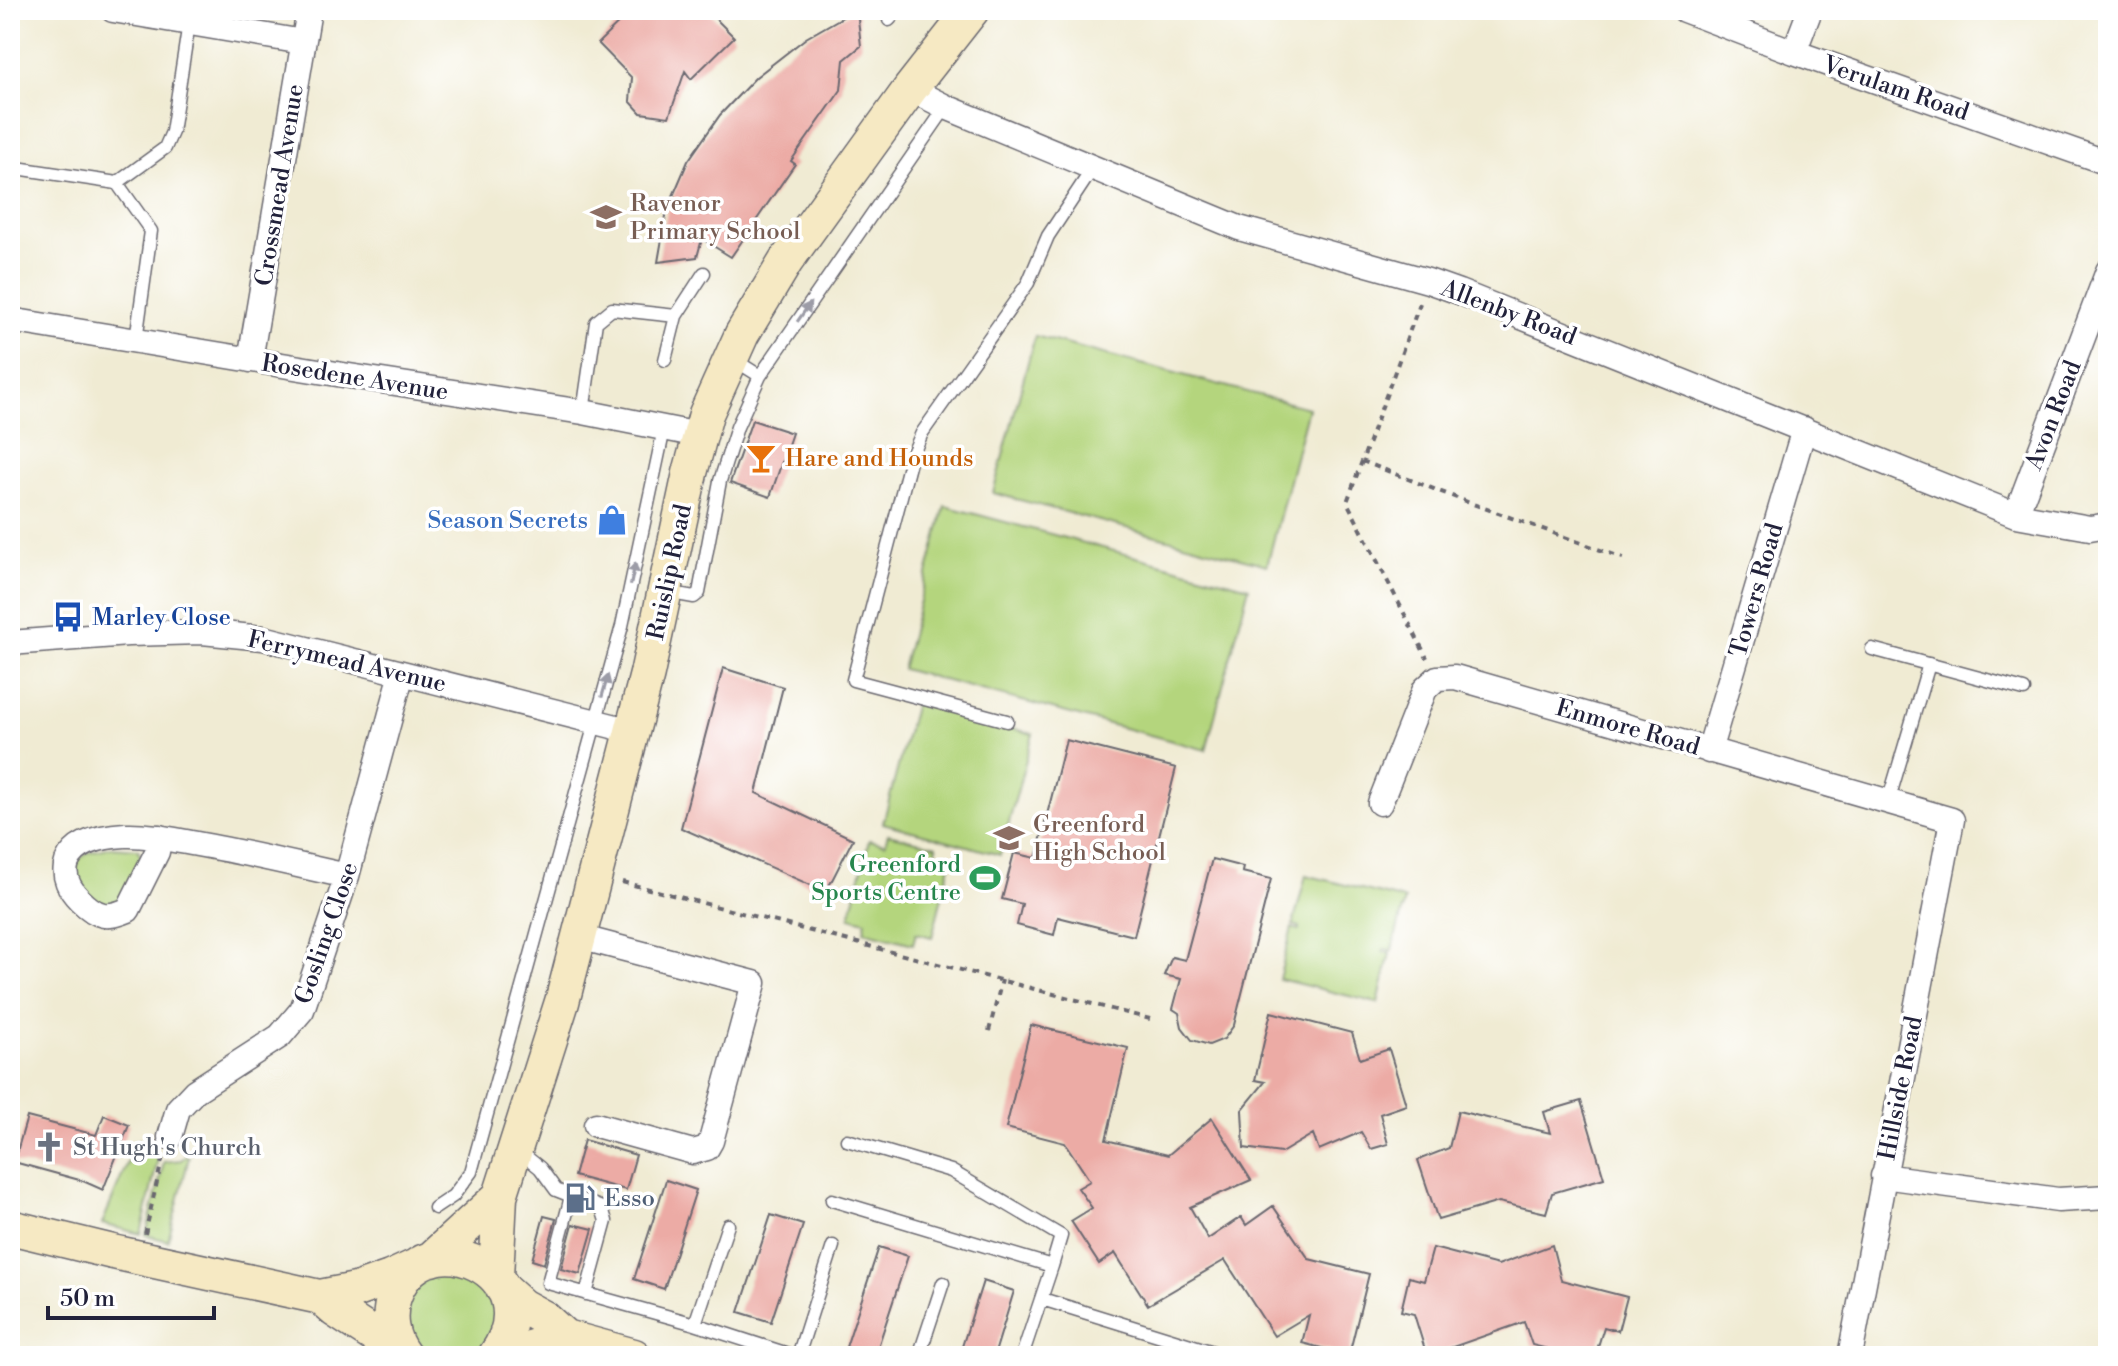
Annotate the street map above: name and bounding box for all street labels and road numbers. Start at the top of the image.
street label: Verulam Road [1818,50,1973,128]
street label: Crossmead Avenue [249,82,311,288]
street label: Allenby Road [1436,273,1581,353]
street label: Rosedene Avenue [259,348,450,408]
street label: Avon Road [2019,356,2089,475]
street label: Ruislip Road [641,501,699,643]
street label: Towers Road [1724,520,1790,661]
street label: Ferrymead Avenue [245,625,449,699]
street label: Enmore Road [1552,693,1703,763]
street label: Gosling Close [289,858,365,1008]
street label: Hillside Road [1872,1013,1930,1163]

